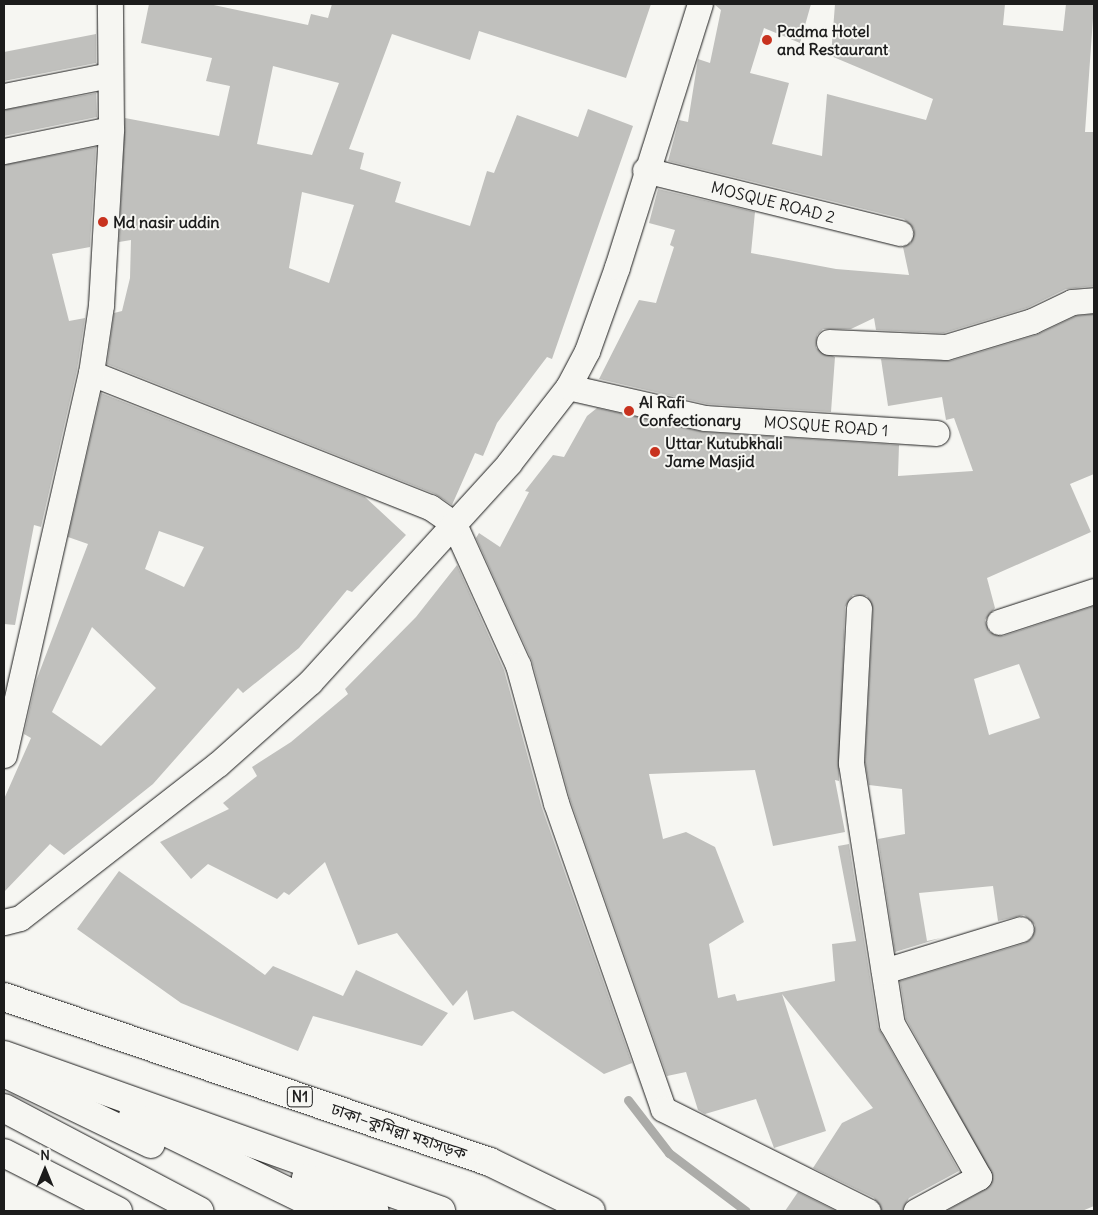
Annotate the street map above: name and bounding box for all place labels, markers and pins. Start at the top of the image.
place label: Padma Hotel and Restaurant [777,21,888,59]
marker: Padma Hotel and Restaurant [761,34,773,46]
place label: Md nasir uddin [113,212,220,232]
marker: Md nasir uddin [97,216,109,228]
place label: Al Rafi Confectionary [639,392,741,430]
marker: Al Rafi Confectionary [623,405,635,417]
place label: Uttar Kutubkhali Jame Masjid [665,433,783,471]
marker: Uttar Kutubkhali Jame Masjid [649,446,661,458]

